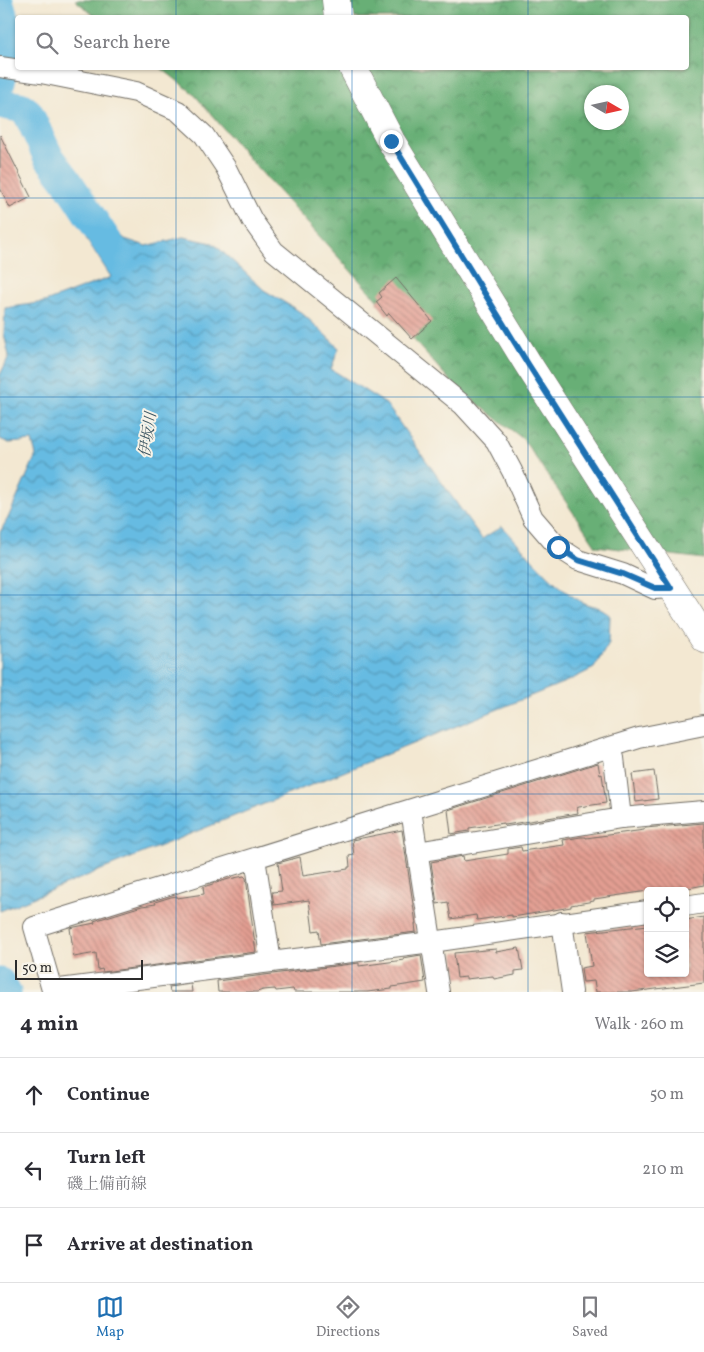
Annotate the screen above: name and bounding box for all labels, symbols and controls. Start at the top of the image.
search box [15,15,689,70]
icon: search [33,29,61,57]
text: Search here [73,30,170,56]
north arrow [584,85,629,130]
route end [380,130,403,153]
water label: 伊坂川 [135,409,163,459]
route start [547,536,570,559]
map controls [644,887,689,977]
button: locate [644,887,689,932]
button: layers [644,932,689,977]
scale bar [15,957,142,980]
text: 50 m [22,959,52,978]
text: 4 min [20,1010,79,1039]
text: Walk · 260 m [594,1014,684,1036]
icon: ahead [20,1081,48,1109]
text: Continue [67,1082,150,1108]
text: 50 m [650,1084,684,1106]
text: Turn left [67,1145,146,1171]
icon: left [20,1156,48,1184]
text: 210 m [642,1159,684,1181]
text: 磯上備前線 [67,1174,147,1196]
icon: arrive [20,1231,48,1259]
text: Arrive at destination [67,1232,253,1258]
tab: Map [96,1293,124,1342]
tab: Directions [316,1293,380,1342]
tab: Saved [572,1293,608,1342]

